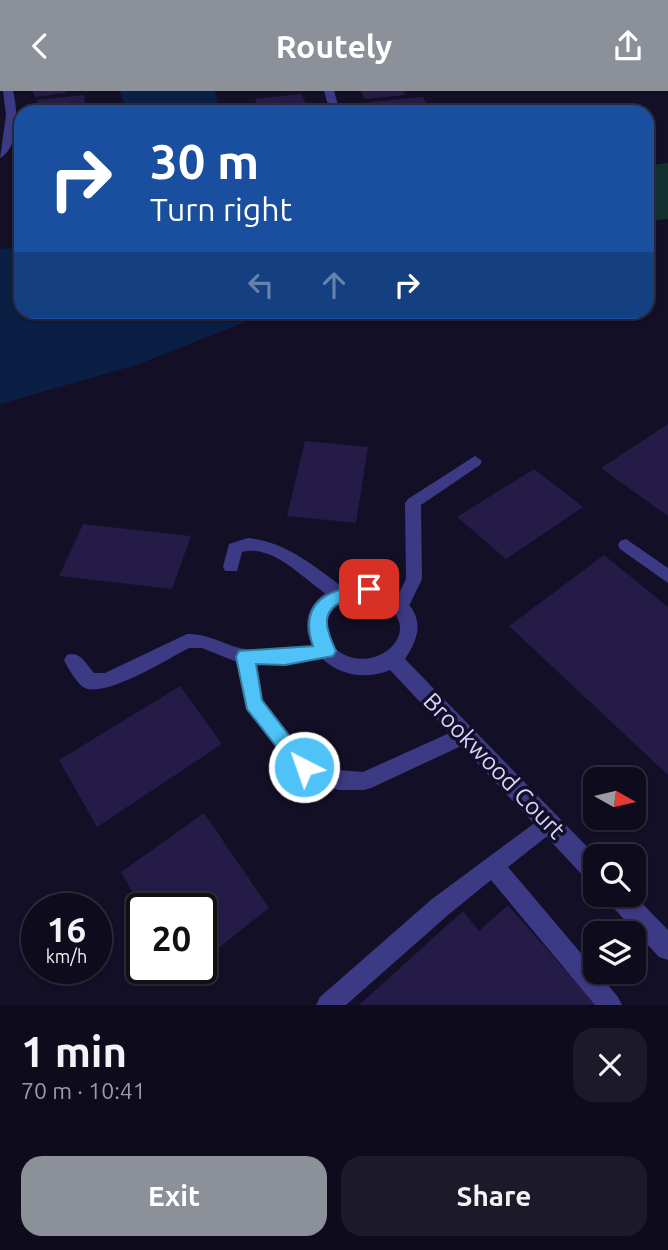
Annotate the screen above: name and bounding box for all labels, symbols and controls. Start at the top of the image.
icon: back [21,27,59,65]
icon: share [609,27,647,65]
text: Routely [276,28,392,64]
icon: right [35,133,126,224]
text: 30 m [150,133,259,188]
text: Turn right [150,191,292,227]
icon: left [242,266,280,304]
icon: ahead [315,266,353,304]
icon: right [388,266,426,304]
pin [339,559,399,619]
icon: arrive [350,570,388,608]
street label: Brookwood Court [418,687,571,844]
position arrow [267,730,341,804]
north arrow [583,767,646,829]
map controls [583,767,646,984]
button: search [583,844,646,907]
speed limit sign: 20 [126,893,217,984]
text: 16 [47,909,86,949]
button: layers [583,921,646,984]
text: km/h [46,946,87,966]
text: 1 min [21,1028,127,1075]
button: close [573,1028,647,1102]
text: 70 m · 10:41 [21,1078,146,1103]
button: Exit [21,1156,327,1236]
button: Share [341,1156,647,1236]

